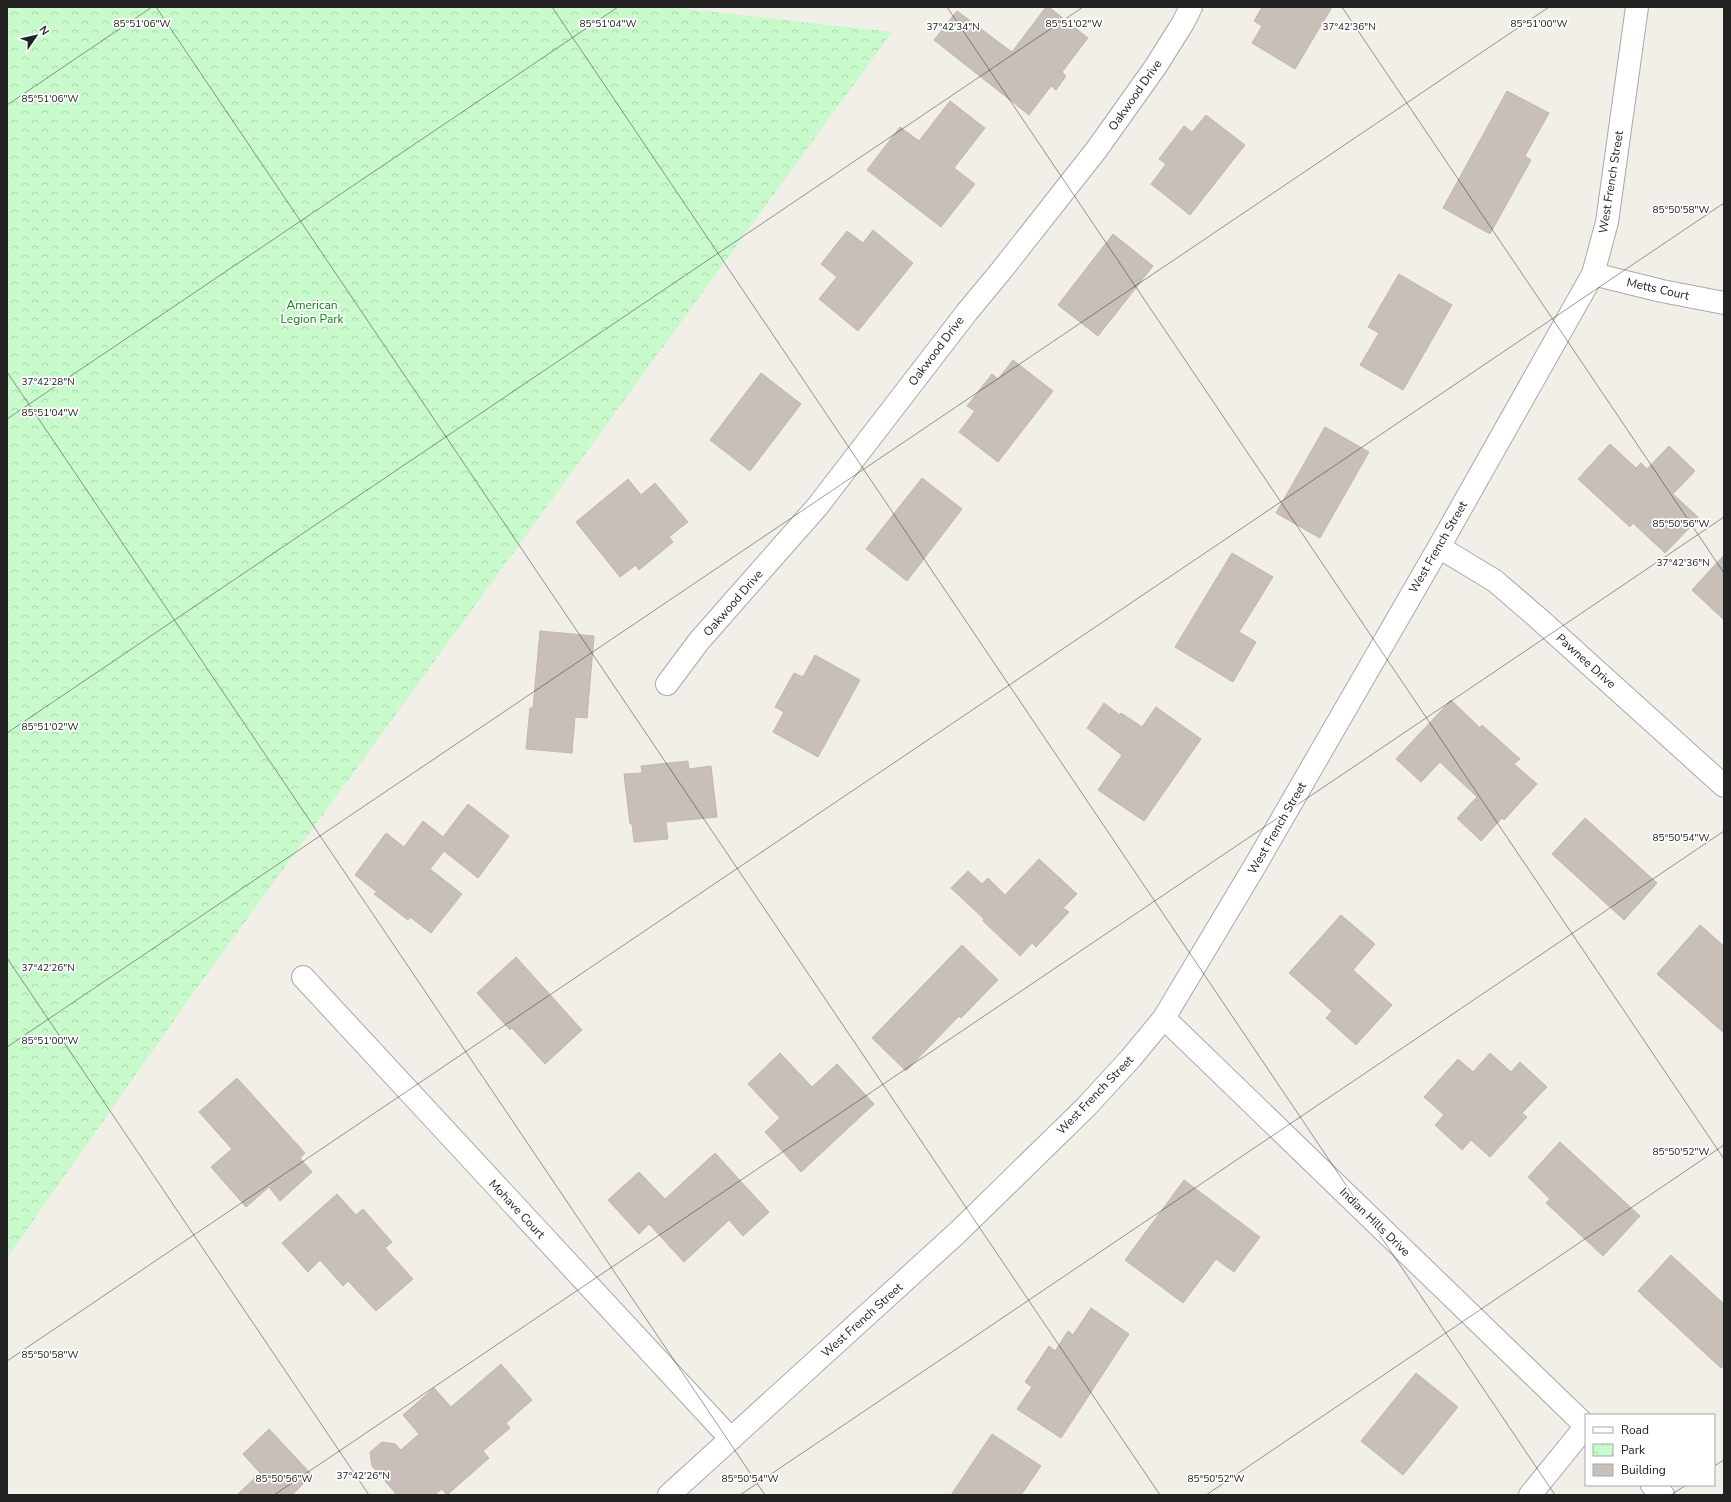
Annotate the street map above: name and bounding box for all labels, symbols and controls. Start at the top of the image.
north arrow [16,16,56,56]
text: 85°51'06"W [114,17,170,31]
text: 85°51'04"W [580,17,636,31]
text: 85°51'02"W [1046,17,1102,31]
text: 85°51'00"W [1511,17,1567,31]
text: 37°42'34"N [926,20,980,34]
text: 37°42'36"N [1322,20,1376,34]
text: N [35,23,52,38]
street label: Oakwood Drive [1105,56,1165,134]
text: 85°51'06"W [22,92,78,106]
street label: West French Street [1595,129,1627,235]
text: 85°50'58"W [1653,203,1709,217]
street label: Metts Court [1625,274,1692,304]
park label: American Legion Park [280,297,345,327]
street label: Oakwood Drive [905,313,967,389]
text: 37°42'28"N [21,375,75,389]
text: 85°51'04"W [22,406,78,420]
street label: West French Street [1405,497,1471,596]
text: 85°50'56"W [1653,517,1709,531]
text: 37°42'36"N [1656,556,1710,570]
street label: Oakwood Drive [700,566,766,640]
street label: Pawnee Drive [1553,630,1619,692]
text: 85°51'02"W [22,720,78,734]
street label: West French Street [1244,778,1310,877]
text: 85°50'54"W [1653,831,1709,845]
text: 37°42'26"N [21,961,75,975]
text: 85°51'00"W [22,1034,78,1048]
street label: West French Street [1053,1051,1137,1138]
text: 85°50'52"W [1653,1145,1709,1159]
street label: Mohave Court [485,1176,549,1243]
street label: Indian Hills Drive [1336,1184,1414,1260]
street label: West French Street [818,1279,907,1361]
text: 85°50'58"W [22,1348,78,1362]
legend [1585,1414,1715,1486]
text: Road [1621,1422,1649,1438]
text: Park [1621,1442,1646,1458]
text: Building [1621,1462,1666,1478]
text: 37°42'26"N [336,1469,390,1483]
text: 85°50'56"W [256,1472,312,1486]
text: 85°50'54"W [722,1472,778,1486]
text: 85°50'52"W [1188,1472,1244,1486]

